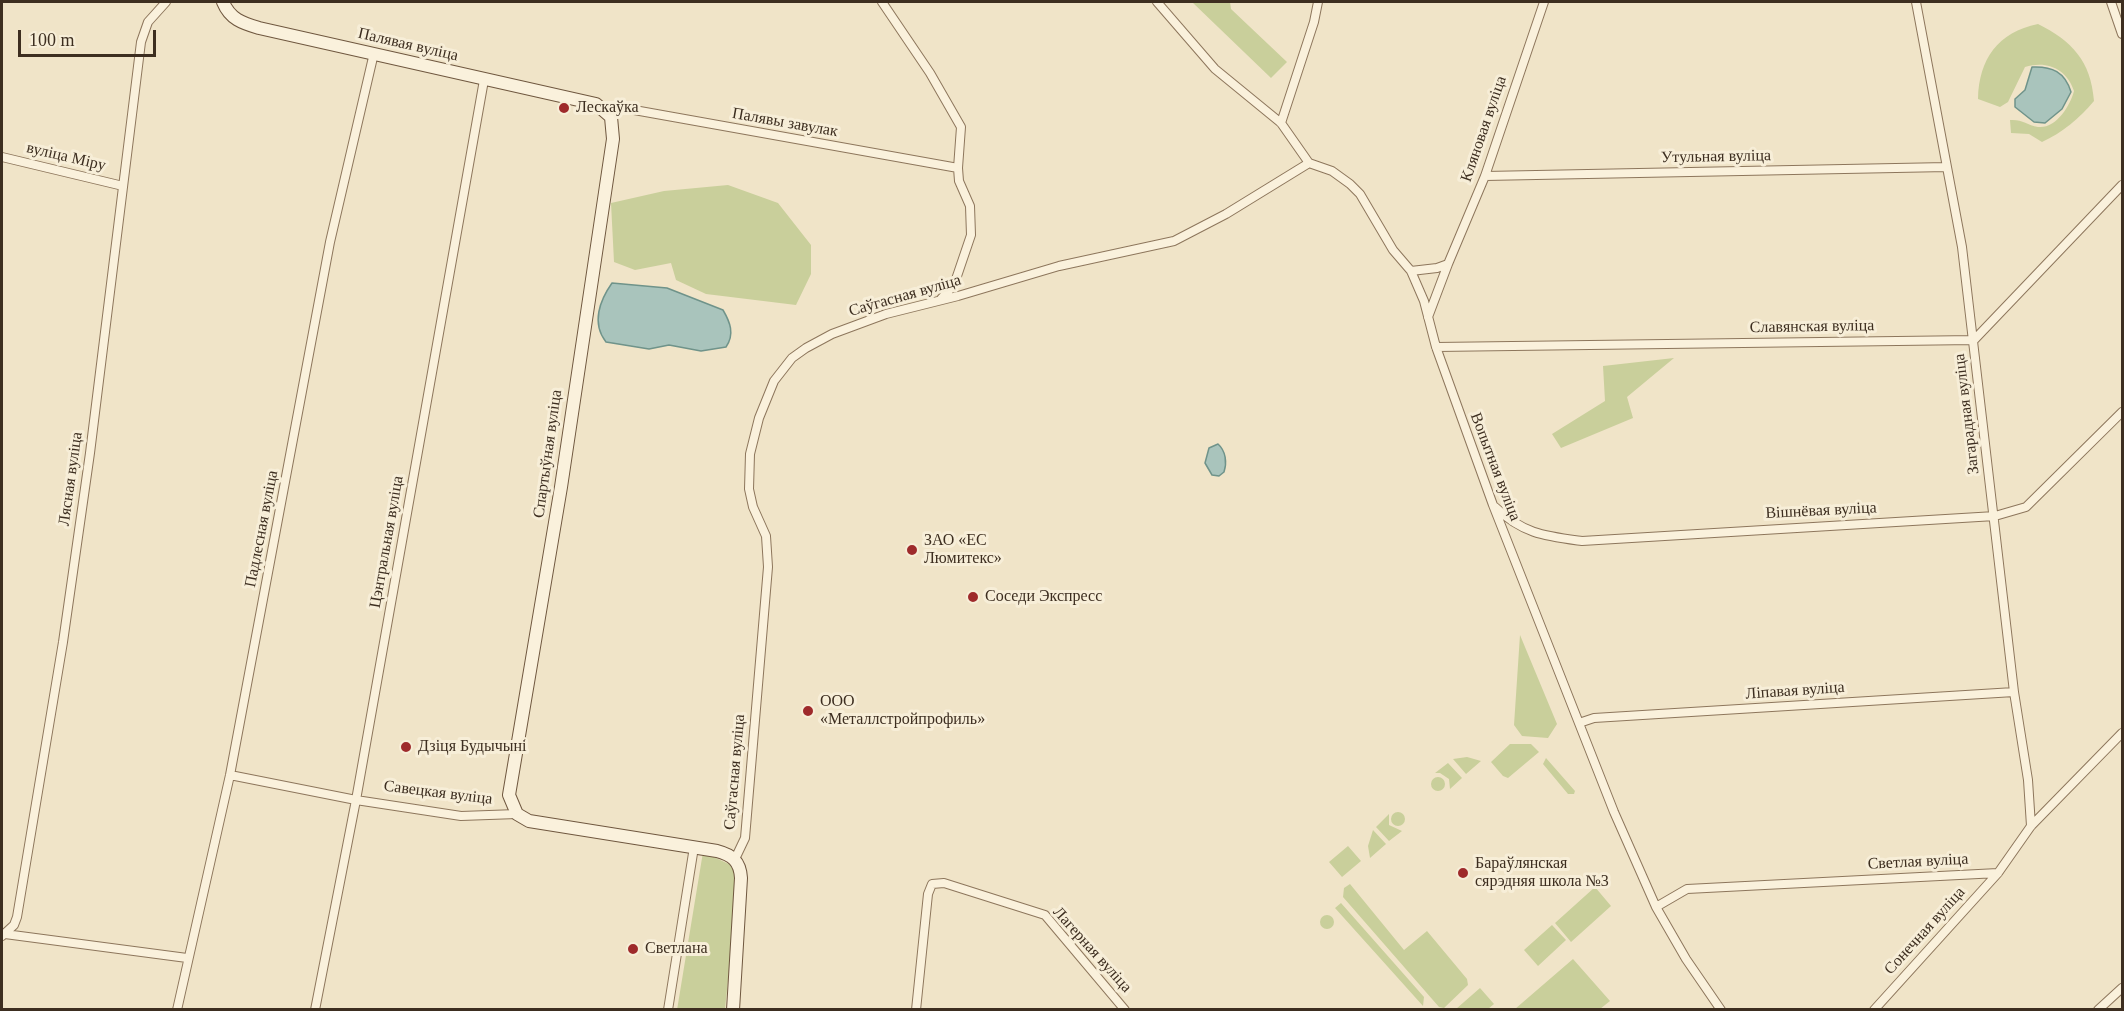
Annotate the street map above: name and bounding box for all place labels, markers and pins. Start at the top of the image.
place label: Лескаўка [576,98,639,118]
marker: Лескаўка [557,101,571,115]
place label: ЗАО «ЕС Люмитекс» [924,531,1002,569]
marker: ЗАО «ЕС Люмитекс» [905,543,919,557]
place label: Соседи Экспресс [985,587,1102,607]
marker: Соседи Экспресс [966,590,980,604]
place label: ООО «Металлстройпрофиль» [820,692,985,730]
marker: ООО «Металлстройпрофиль» [801,704,815,718]
place label: Дзіця Будычыні [418,737,526,757]
marker: Дзіця Будычыні [399,740,413,754]
place label: Бараўлянская сярэдняя школа №3 [1475,854,1609,892]
marker: Бараўлянская сярэдняя школа №3 [1456,866,1470,880]
place label: Светлана [645,939,708,959]
marker: Светлана [626,942,640,956]

